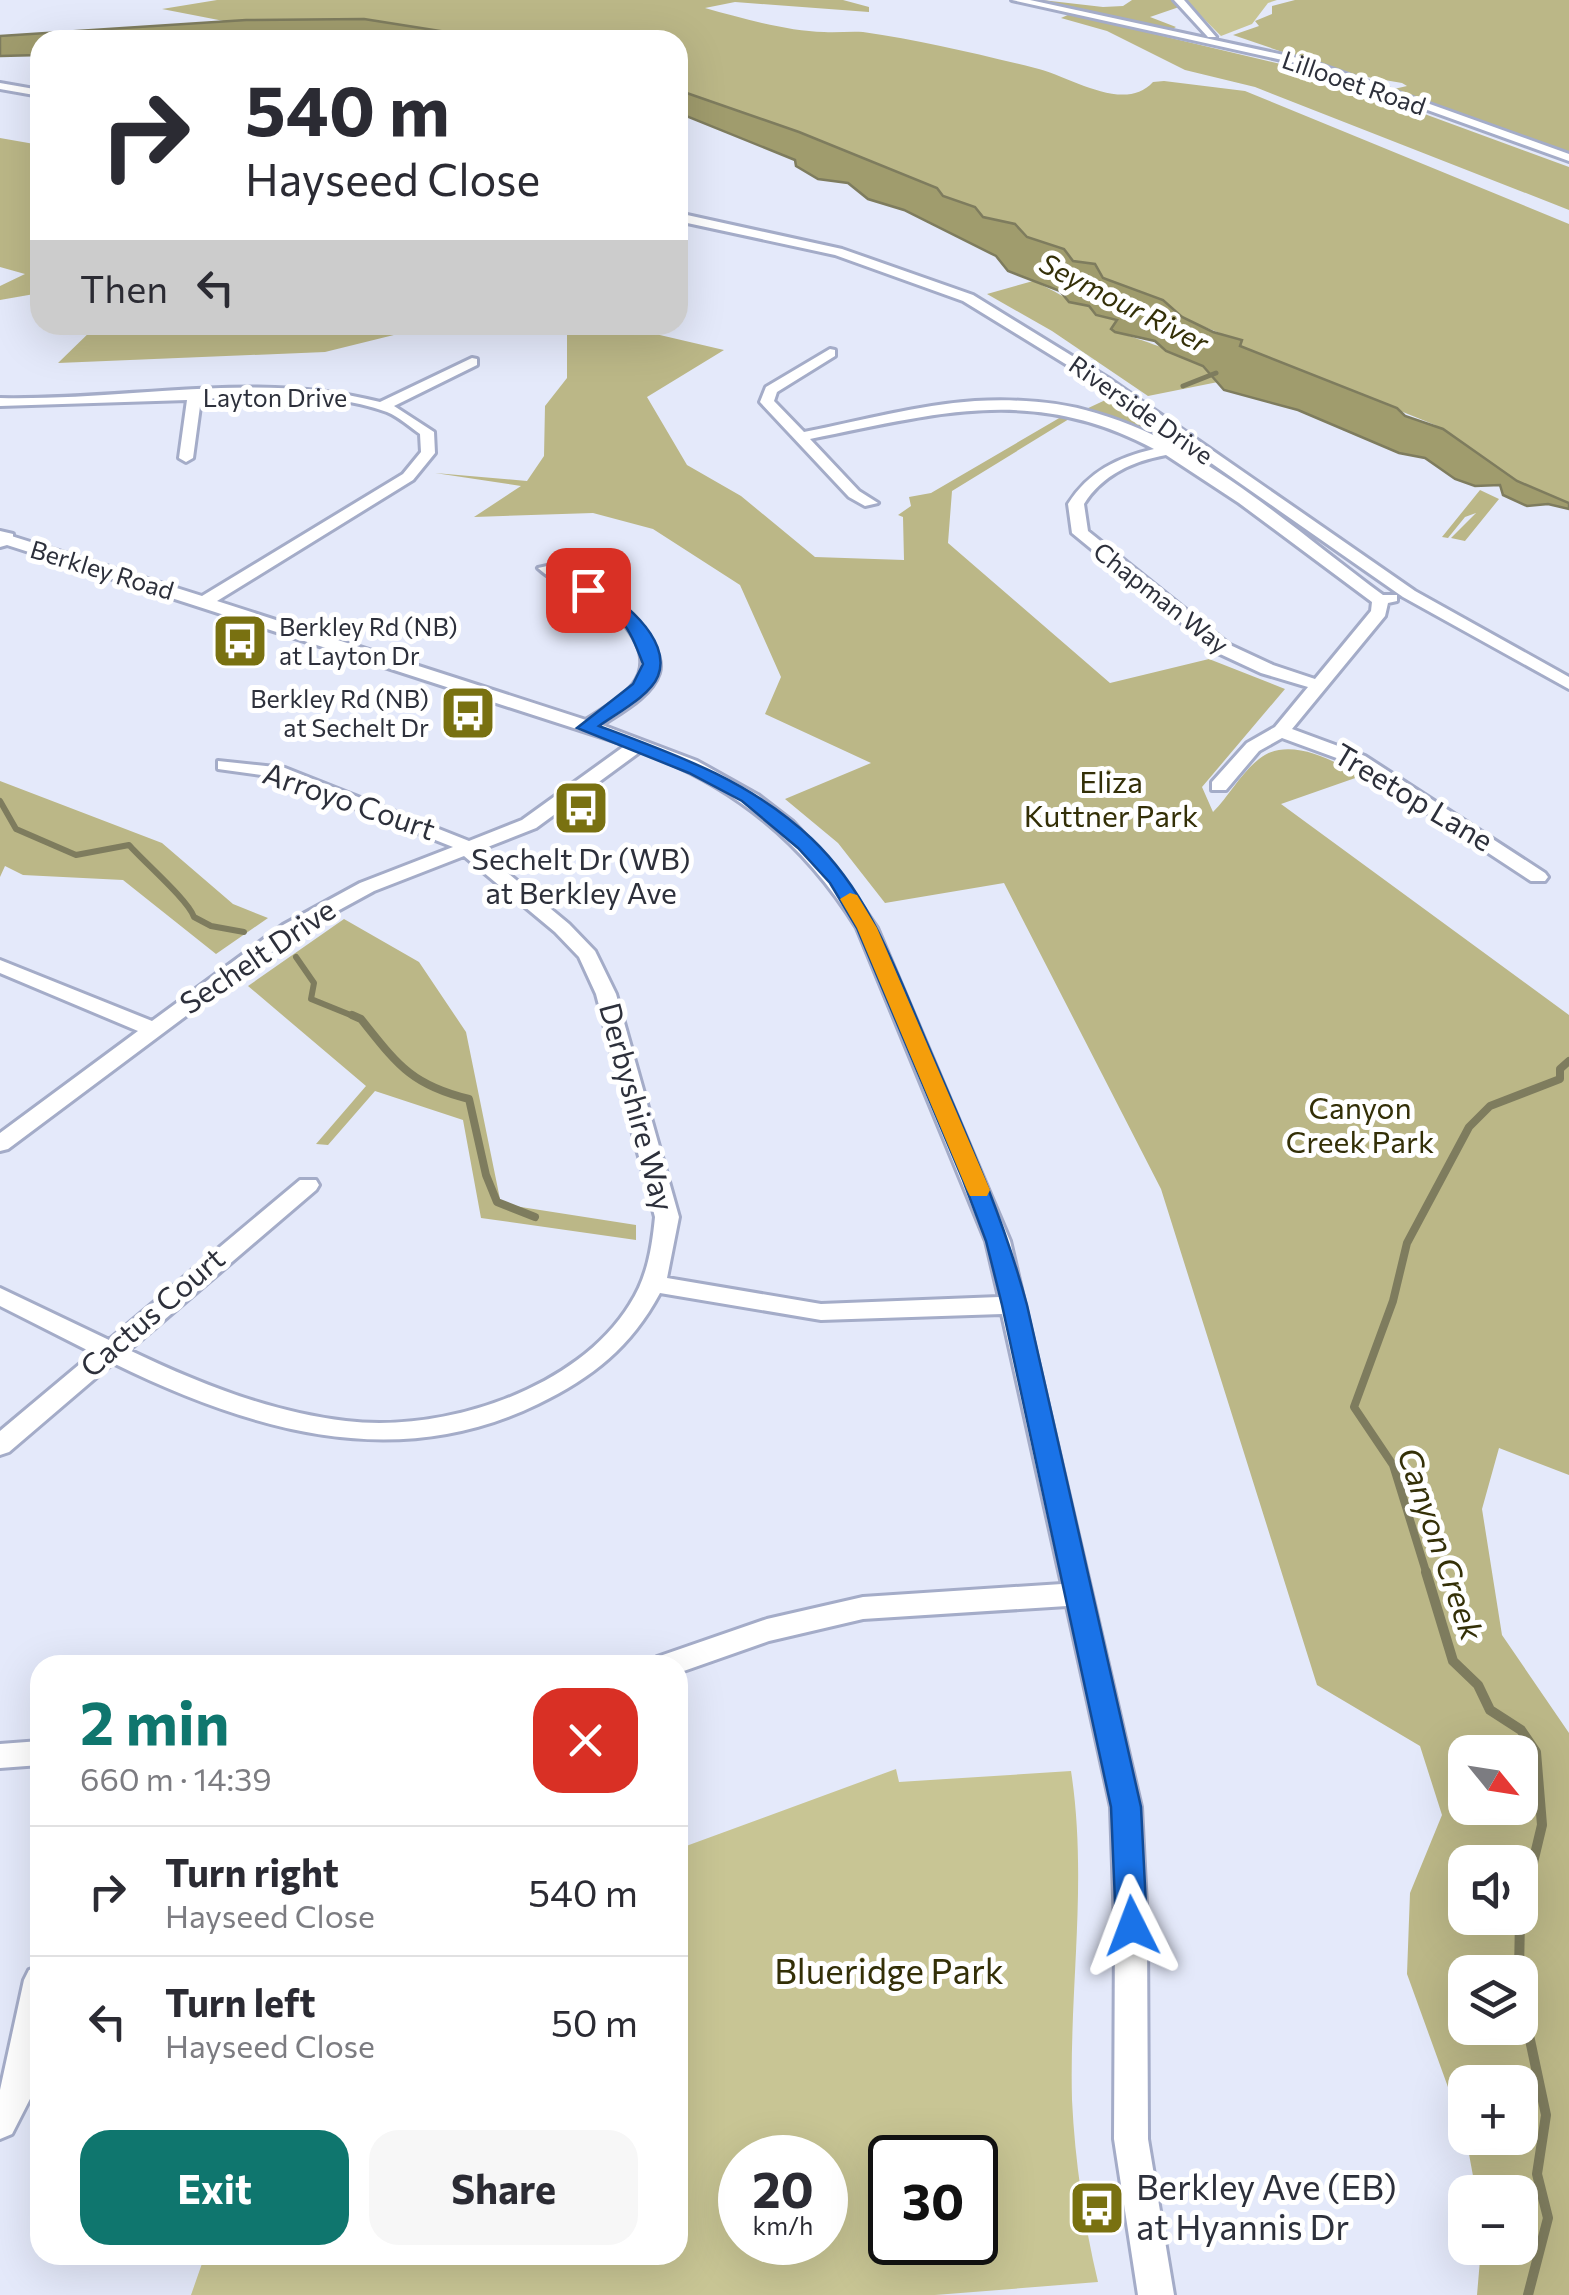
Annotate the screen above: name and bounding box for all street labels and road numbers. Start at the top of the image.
street label: Lillooet Road [1279,43,1430,121]
street label: Riverside Drive [1064,348,1219,470]
street label: Layton Drive [203,382,347,412]
street label: Berkley Road [27,533,178,605]
street label: Chapman Way [1088,535,1235,659]
street label: Treetop Lane [1328,734,1501,858]
street label: Arroyo Court [259,753,441,846]
street label: Sechelt Drive [172,889,341,1020]
street label: Derbyshire Way [593,998,684,1215]
street label: Cactus Court [72,1238,231,1384]

